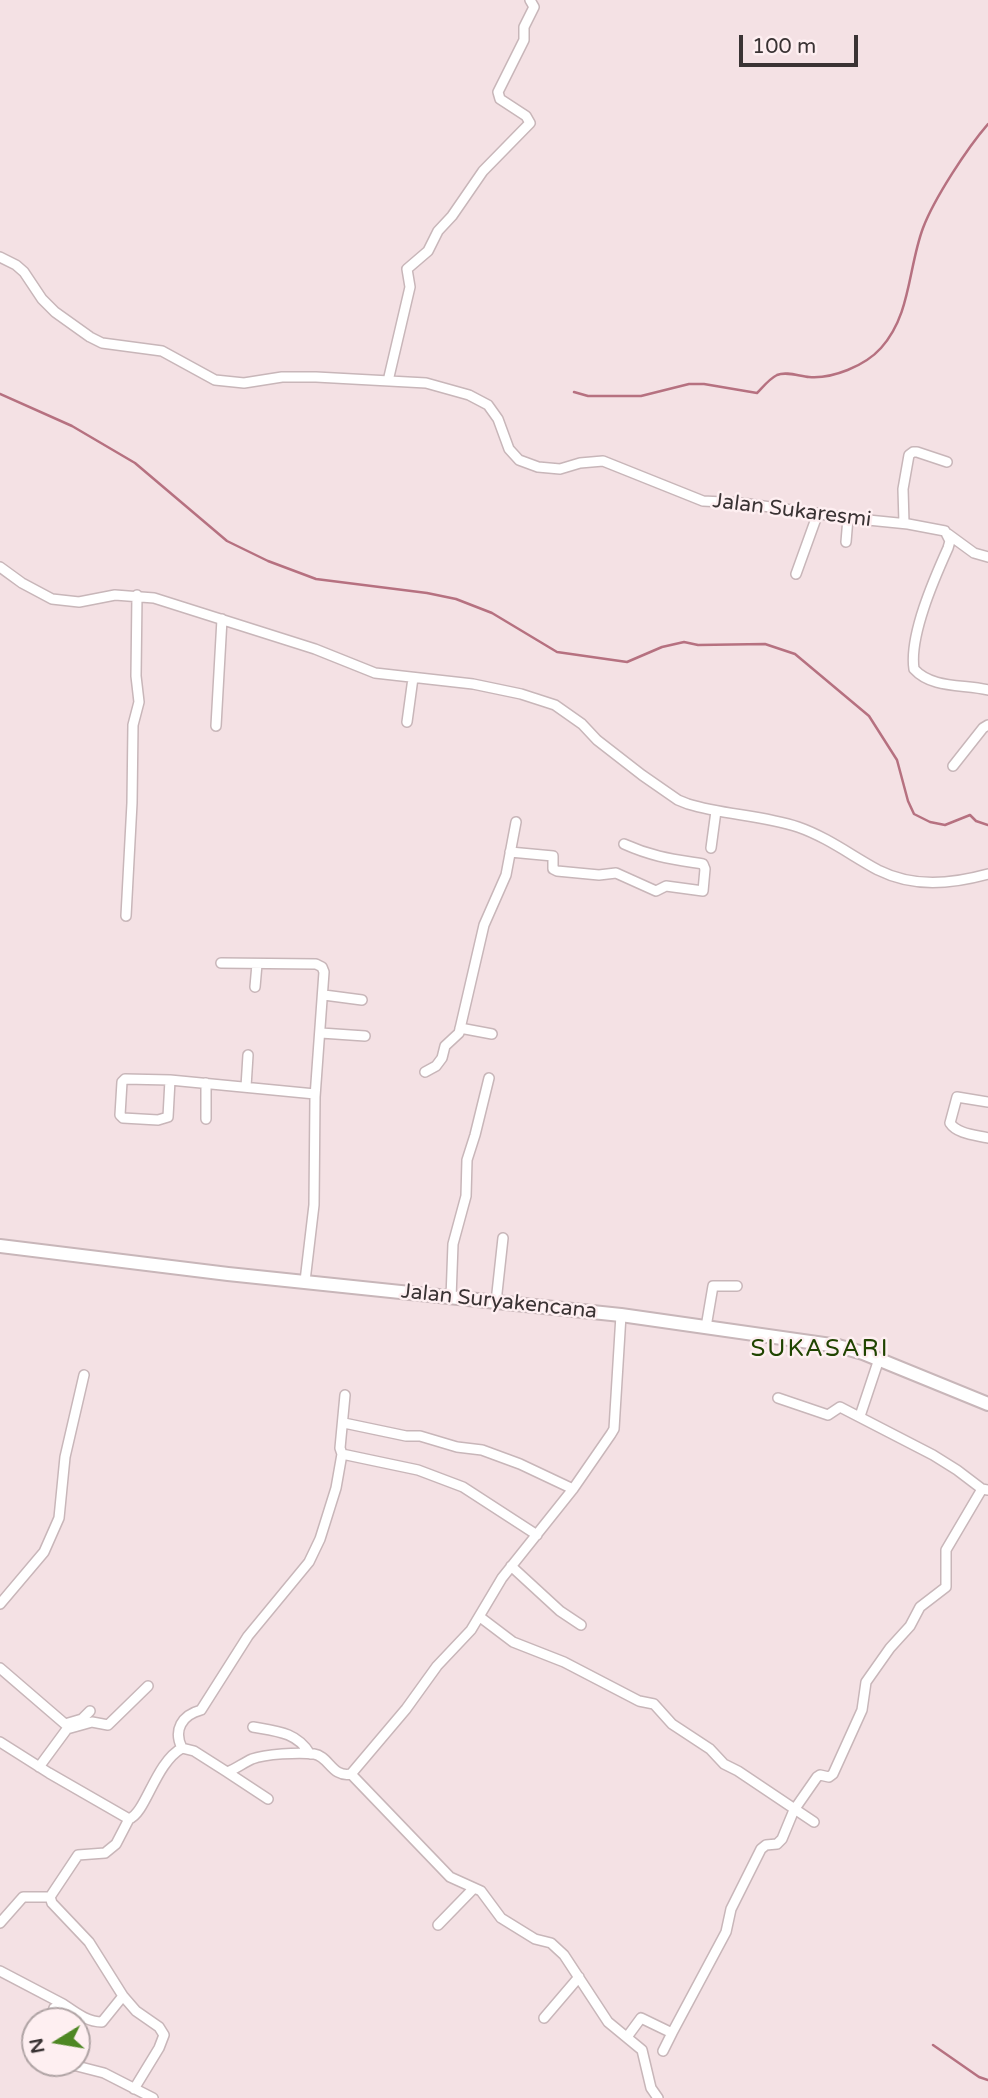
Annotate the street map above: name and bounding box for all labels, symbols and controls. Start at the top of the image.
scale bar [743,21,862,65]
text: 100 m [752,34,816,59]
street label: Jalan Sukaresmi [711,489,873,533]
street label: Jalan Suryakencana [400,1279,598,1325]
district label: SUKASARI [751,1336,889,1364]
north arrow [21,2007,91,2077]
text: N [25,2036,50,2055]

